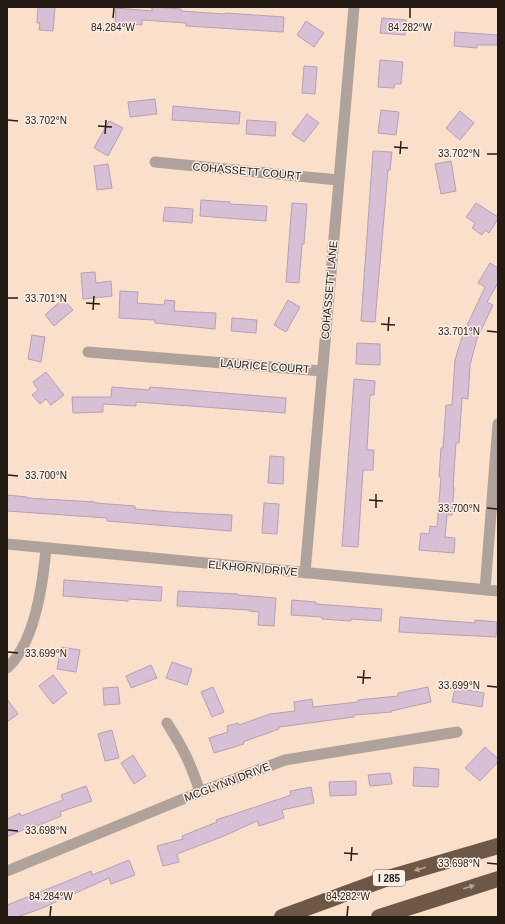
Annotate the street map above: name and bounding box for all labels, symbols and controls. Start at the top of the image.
text: 84.284°W [91,22,136,33]
text: 84.282°W [388,22,433,33]
text: 33.702°N [25,115,67,126]
text: 33.702°N [438,148,480,159]
street label: COHASSETT COURT [192,160,302,182]
street label: COHASSETT LANE [319,240,339,340]
text: 33.701°N [25,293,67,304]
text: 33.701°N [438,326,480,337]
street label: LAURICE COURT [220,357,310,375]
text: 33.700°N [25,470,67,481]
text: 33.700°N [438,503,480,514]
street label: ELKHORN DRIVE [208,558,298,578]
text: 33.699°N [25,648,67,659]
text: 33.699°N [438,680,480,691]
street label: MCGLYNN DRIVE [182,760,272,804]
text: 33.698°N [25,825,67,836]
text: 33.698°N [438,858,480,869]
one-way arrow [414,866,426,872]
road number: I 285 [373,870,405,886]
one-way arrow [463,884,475,890]
text: 84.284°W [29,891,74,902]
text: 84.282°W [326,891,371,902]

